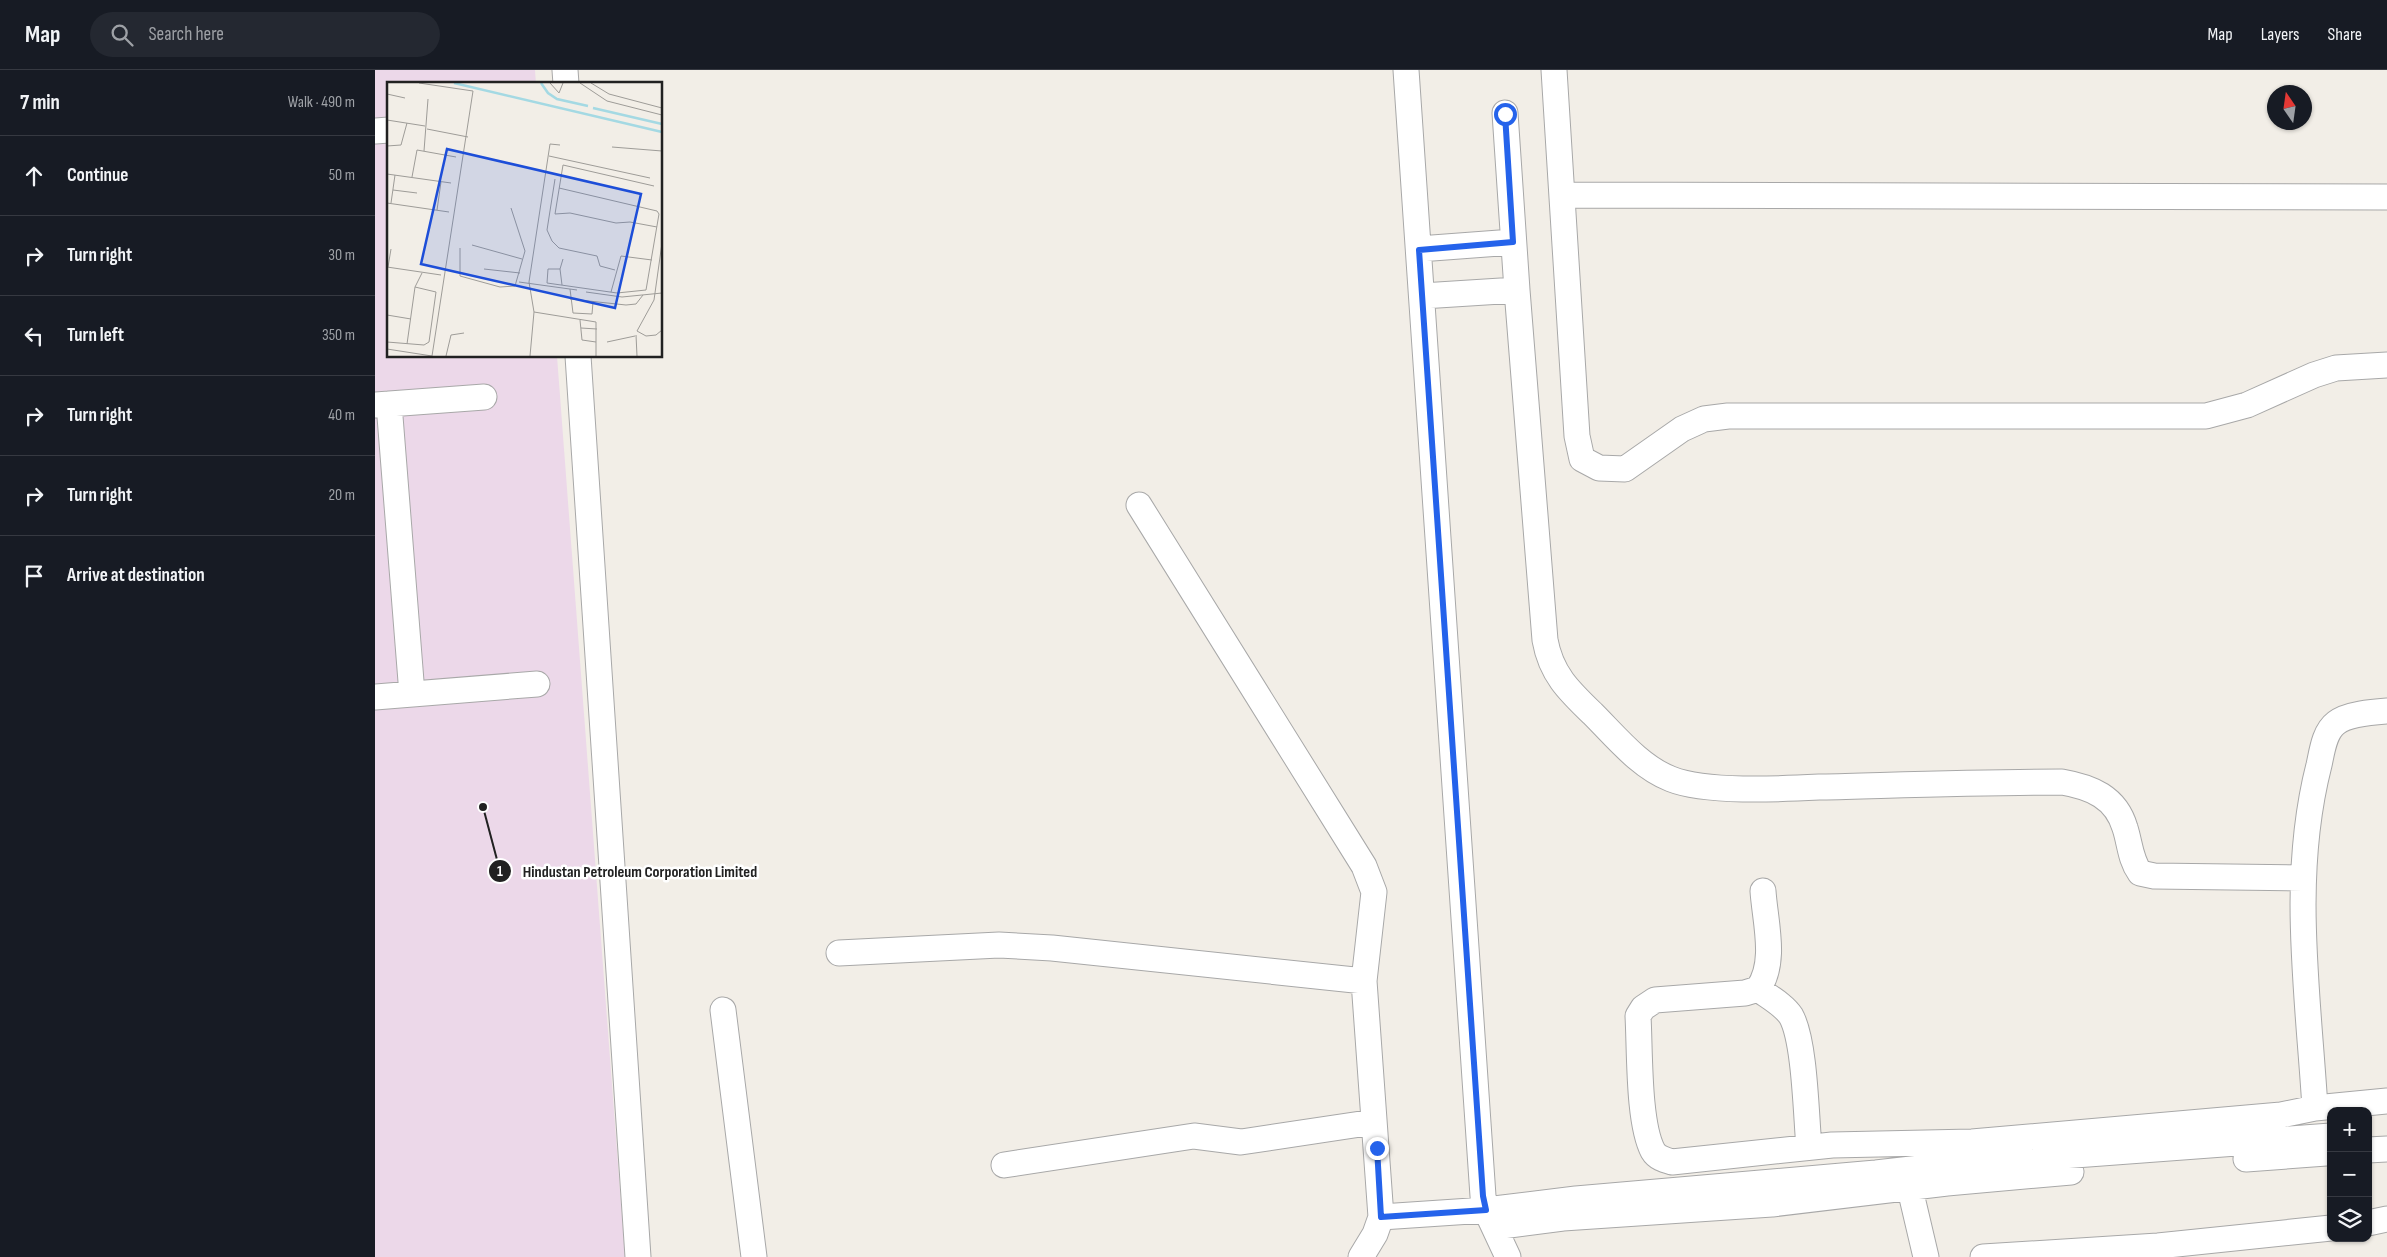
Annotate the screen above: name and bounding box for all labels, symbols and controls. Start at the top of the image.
search box [90,12,440,57]
text: Map [25,20,60,49]
icon: search [108,21,136,49]
text: Search here [148,23,224,46]
text: Map [2208,24,2233,45]
text: Layers [2261,24,2300,45]
text: Share [2328,24,2362,45]
inset map [387,82,663,358]
north arrow [2267,85,2312,130]
text: 7 min [20,90,60,115]
text: Walk · 490 m [288,93,355,112]
route start [1494,103,1517,126]
icon: ahead [20,162,48,190]
text: Continue [67,164,128,187]
text: 50 m [329,166,355,185]
icon: right [20,242,48,270]
text: Turn right [67,244,132,267]
text: 30 m [328,246,355,265]
icon: left [20,322,48,350]
text: Turn left [67,324,124,347]
text: 350 m [322,326,355,345]
icon: right [20,402,48,430]
text: Turn right [67,404,132,427]
text: 40 m [328,406,355,425]
icon: right [20,482,48,510]
text: Turn right [67,484,132,507]
text: 20 m [328,486,355,505]
icon: arrive [20,562,48,590]
text: Arrive at destination [67,564,205,587]
callout: Hindustan Petroleum Corporation Limited [487,856,767,887]
text: 1 [497,862,503,881]
text: Hindustan Petroleum Corporation Limited [523,863,757,882]
map controls [2327,1107,2372,1242]
button: + [2327,1107,2372,1152]
route end [1366,1137,1389,1160]
button: − [2327,1152,2372,1197]
button: layers [2327,1197,2372,1242]

